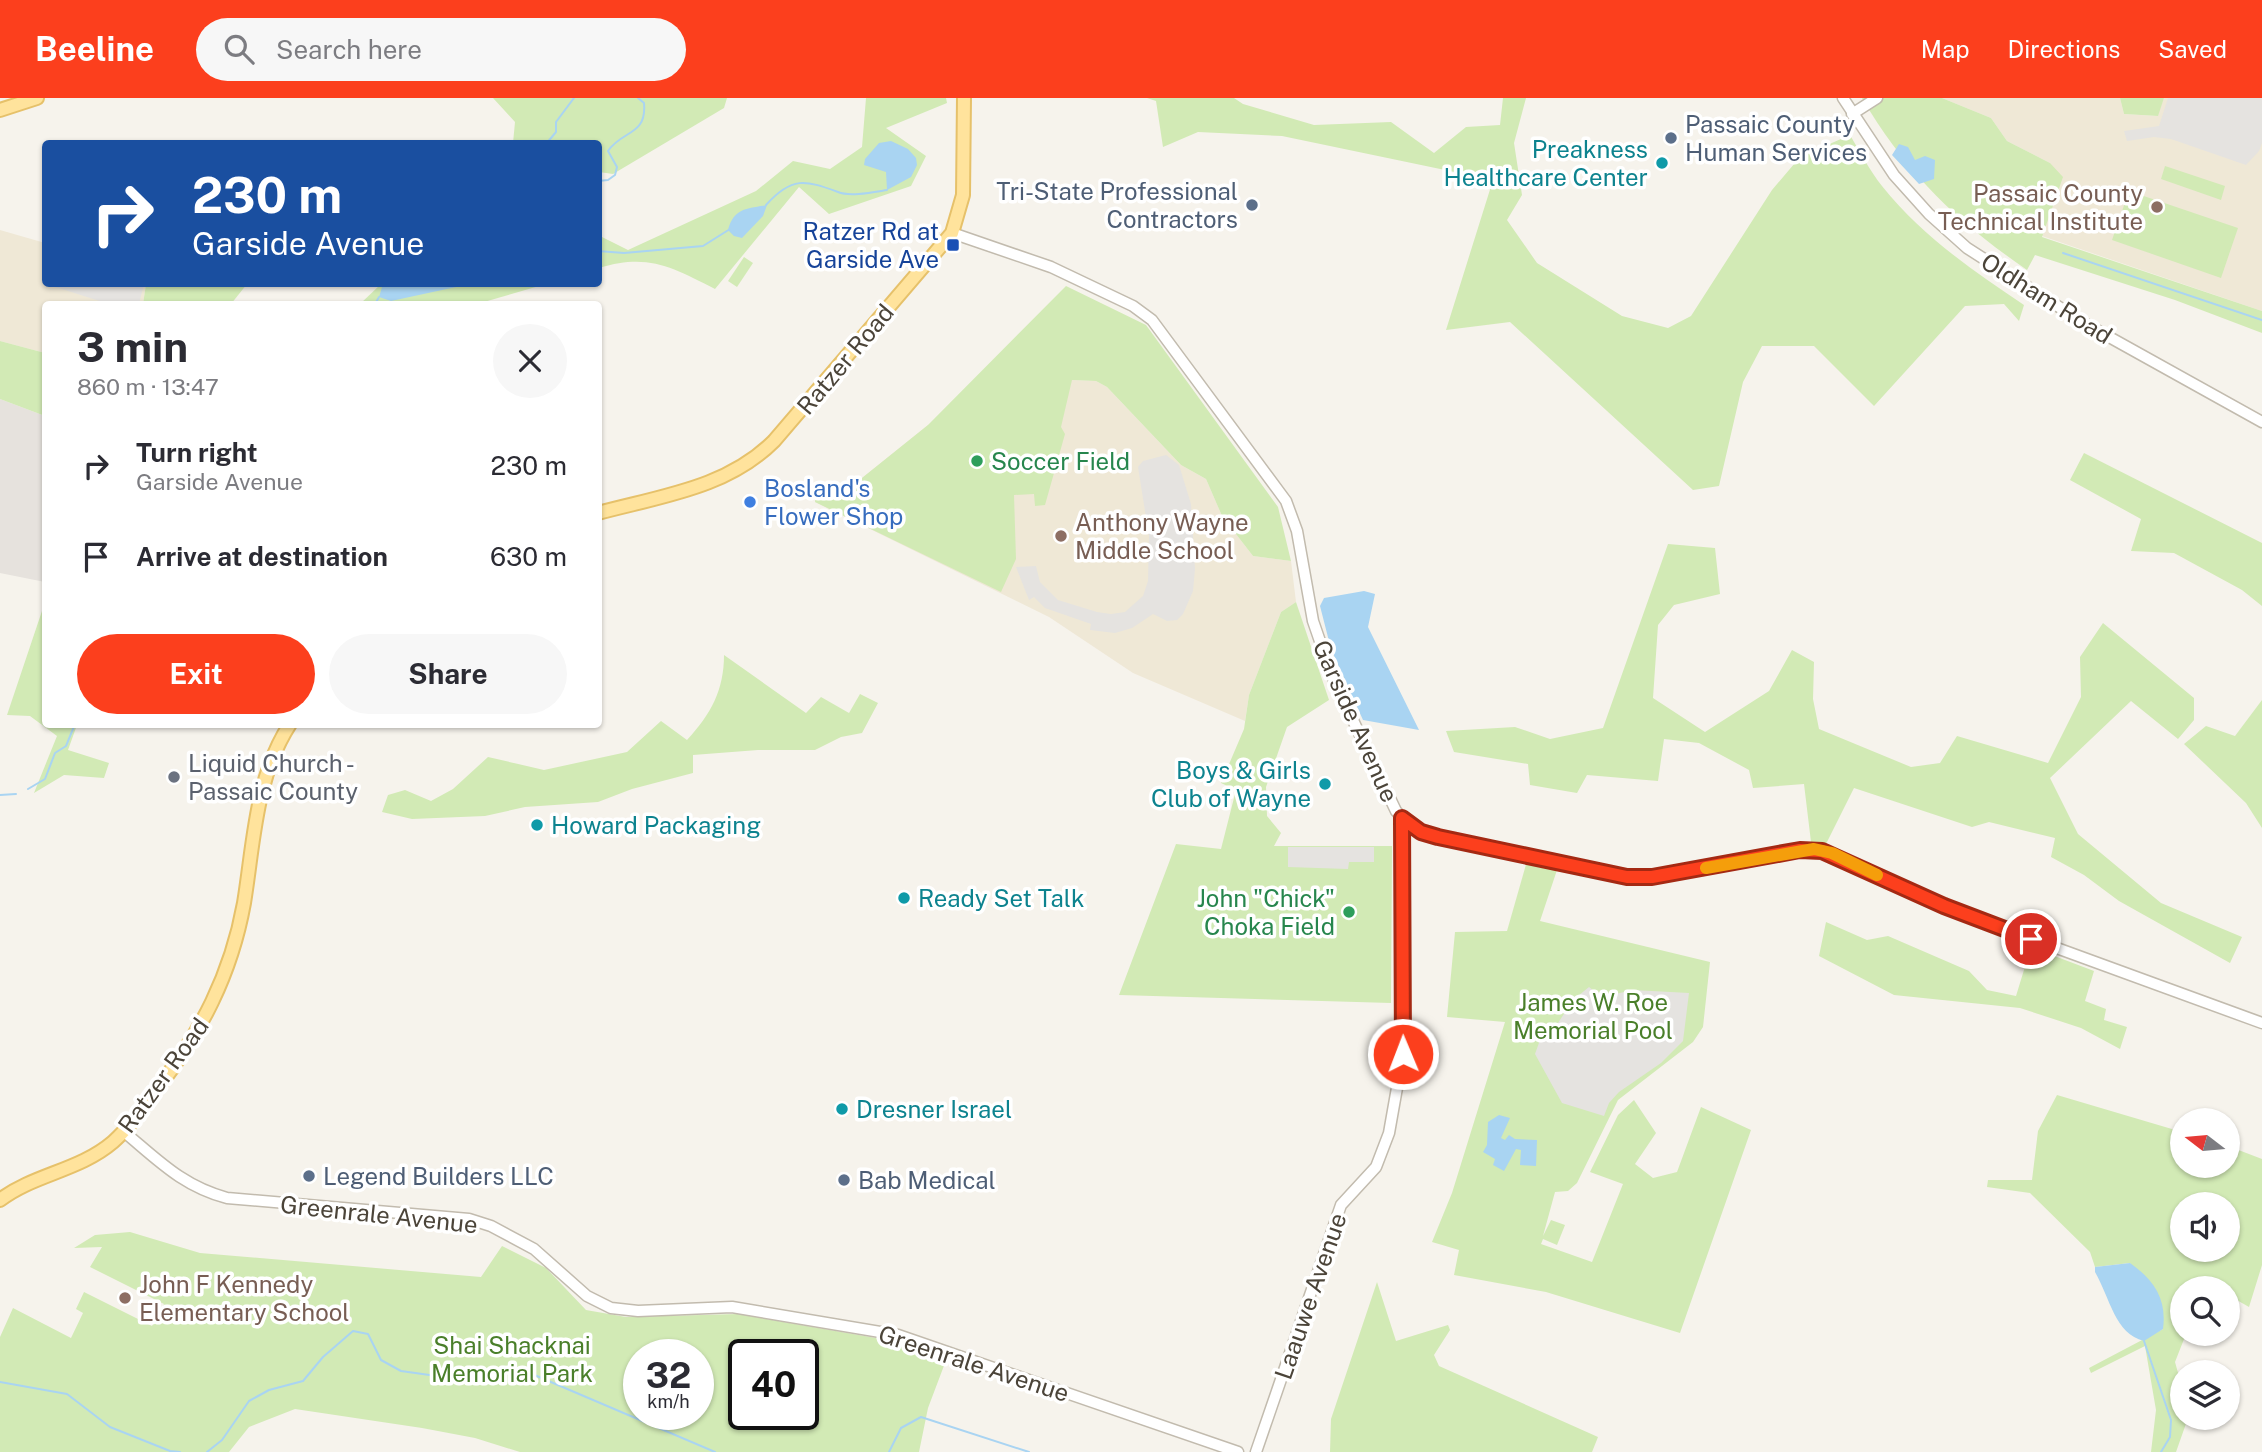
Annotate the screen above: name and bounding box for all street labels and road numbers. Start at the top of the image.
street label: Oldham Road [1976,247,2118,349]
street label: Ratzer Road [791,298,899,420]
street label: Garside Avenue [1308,636,1404,806]
street label: Ratzer Road [112,1012,214,1138]
street label: Greenrale Avenue [279,1190,479,1238]
street label: Laauwe Avenue [1268,1209,1352,1383]
street label: Greenrale Avenue [875,1319,1073,1407]

